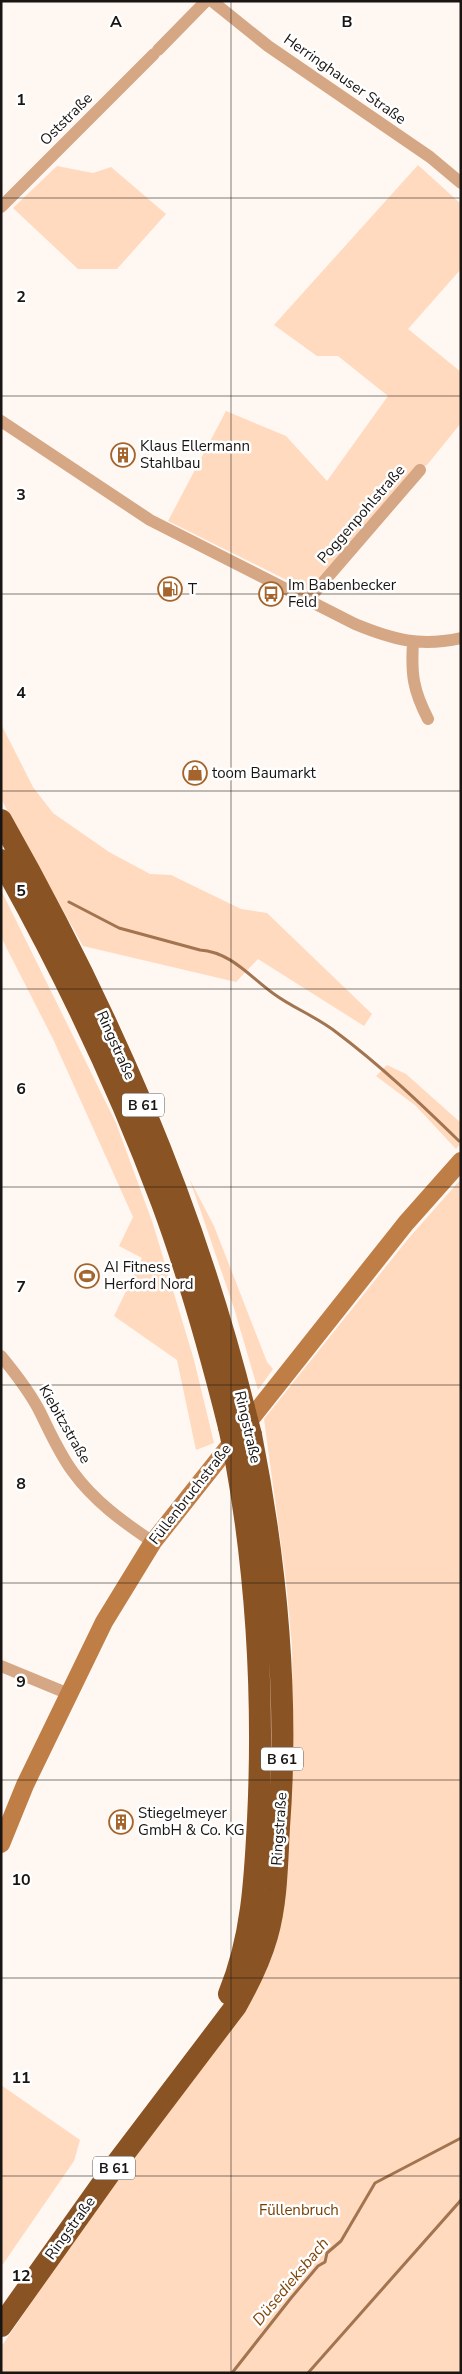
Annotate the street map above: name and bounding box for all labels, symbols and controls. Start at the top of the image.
text: A [110,11,122,33]
text: B [341,11,353,33]
street label: Herringhauser Straße [280,29,410,129]
street label: Oststraße [35,88,97,150]
text: 1 [16,89,26,111]
text: 2 [16,286,26,308]
place label: Klaus Ellermann Stahlbau [140,436,250,473]
building icon: Klaus Ellermann Stahlbau [110,442,136,468]
street label: Poggenpohlstraße [313,460,409,568]
text: 3 [16,484,26,506]
place label: Im Babenbecker Feld [288,575,397,612]
fuel station icon: T [157,576,183,602]
place label: T [188,579,197,599]
bus stop icon: Im Babenbecker Feld [258,581,284,607]
text: 4 [16,682,26,704]
shop icon: toom Baumarkt [182,760,208,786]
place label: toom Baumarkt [212,763,317,783]
text: 5 [16,880,26,902]
street label: Ringstraße [92,1007,140,1083]
text: 6 [16,1078,26,1100]
road number: B 61 [122,1094,164,1116]
place label: AI Fitness Herford Nord [104,1257,194,1294]
sports icon: AI Fitness Herford Nord [74,1263,100,1289]
text: 7 [16,1276,26,1298]
street label: Kiebitzstraße [34,1381,96,1467]
street label: Ringstraße [230,1389,266,1465]
street label: Füllenbruchstraße [144,1440,236,1548]
text: 8 [16,1473,26,1495]
text: 9 [16,1671,26,1693]
road number: B 61 [261,1748,303,1770]
street label: Ringstraße [266,1792,292,1866]
place label: Stiegelmeyer GmbH & Co. KG [138,1803,245,1840]
building icon: Stiegelmeyer GmbH & Co. KG [108,1809,134,1835]
text: 10 [11,1869,31,1891]
text: 11 [11,2067,31,2089]
road number: B 61 [93,2156,135,2180]
street label: Ringstraße [40,2192,100,2264]
park label: Füllenbruch [259,2200,339,2220]
water label: Düsedieksbach [247,2233,334,2330]
text: 12 [11,2265,31,2287]

